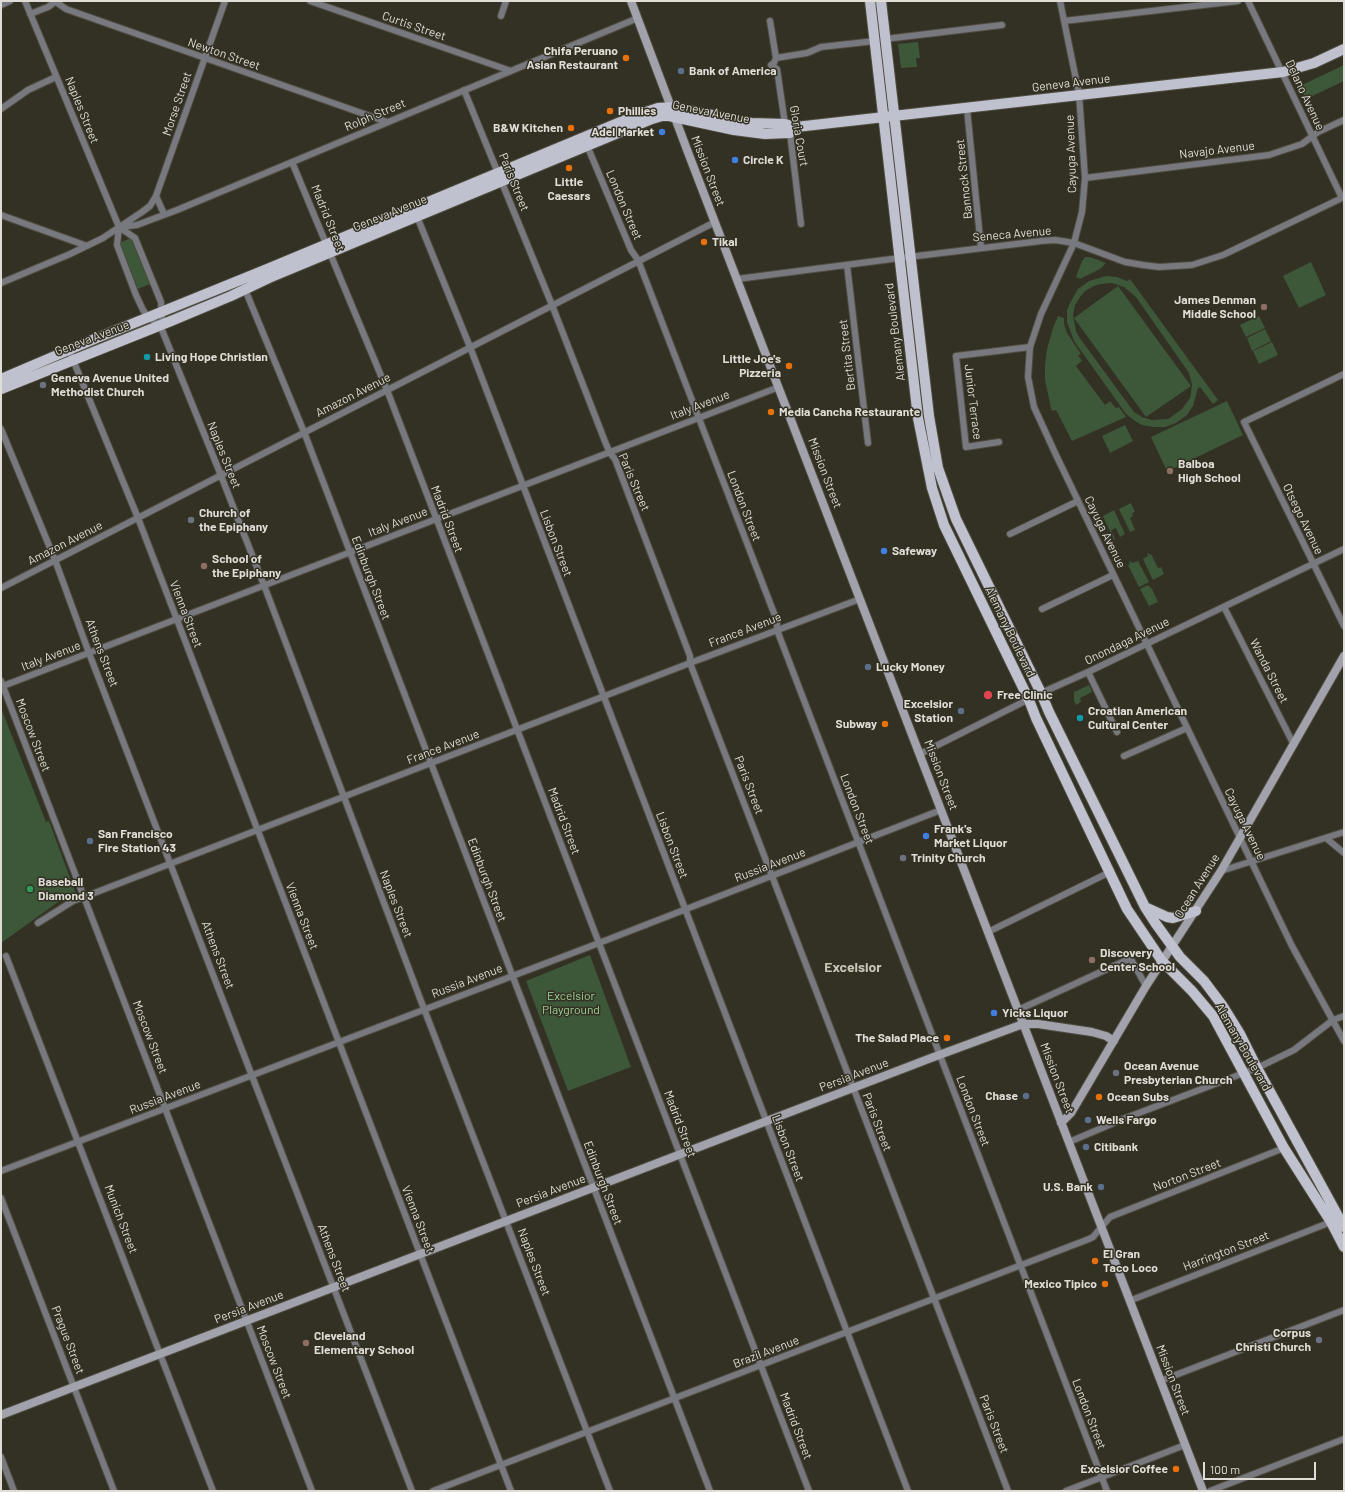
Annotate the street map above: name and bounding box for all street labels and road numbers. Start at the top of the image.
street label: Curtis Street [380,8,448,44]
street label: Newton Street [186,35,262,73]
street label: Delano Avenue [1282,57,1328,133]
street label: Morse Street [159,70,195,138]
street label: Geneva Avenue [1031,71,1111,95]
street label: Naples Street [62,74,102,146]
street label: Rolph Street [342,96,408,134]
street label: Geneva Avenue [671,97,751,127]
street label: Gloria Court [787,104,811,168]
street label: Cayuga Avenue [1062,115,1080,193]
street label: Mission Street [688,134,728,208]
street label: Bannock Street [953,138,975,220]
street label: Navajo Avenue [1178,138,1256,162]
street label: Paris Street [496,151,532,213]
street label: London Street [603,168,645,242]
street label: Madrid Street [308,183,348,253]
street label: Geneva Avenue [351,192,429,234]
street label: Seneca Avenue [972,223,1052,245]
street label: Alemany Boulevard [882,282,908,382]
street label: Geneva Avenue [53,317,131,359]
street label: Bertita Street [835,319,859,391]
street label: Junior Terrace [961,363,985,441]
street label: Amazon Avenue [313,370,393,420]
street label: Italy Avenue [668,387,732,423]
street label: Naples Street [204,419,244,491]
street label: Mission Street [805,436,845,510]
street label: Paris Street [615,451,653,513]
street label: London Street [724,469,764,543]
street label: Otsego Avenue [1280,481,1326,557]
street label: Madrid Street [428,484,466,554]
street label: Cayuga Avenue [1081,494,1129,570]
street label: Italy Avenue [366,504,430,540]
street label: Lisbon Street [537,508,575,578]
street label: Amazon Avenue [25,518,105,568]
street label: Edinburgh Street [348,534,394,622]
street label: Vienna Street [167,578,205,650]
street label: Alemany Boulevard [982,584,1038,680]
street label: France Avenue [707,610,783,650]
street label: Onondaga Avenue [1082,614,1172,668]
street label: Athens Street [82,617,122,689]
street label: Wanda Street [1247,636,1291,706]
street label: Italy Avenue [19,638,83,674]
street label: Moscow Street [12,696,54,774]
street label: France Avenue [405,727,481,767]
street label: Mission Street [921,738,961,812]
street label: Paris Street [731,754,767,816]
street label: London Street [837,772,877,846]
street label: Madrid Street [545,786,583,856]
street label: Cayuga Avenue [1221,786,1269,862]
street label: Lisbon Street [653,810,691,880]
street label: Edinburgh Street [464,836,510,924]
street label: Russia Avenue [732,845,808,885]
street label: Ocean Avenue [1172,851,1222,921]
street label: Naples Street [377,868,415,940]
street label: Vienna Street [283,880,321,952]
street label: Athens Street [198,919,238,991]
street label: Russia Avenue [429,961,505,1001]
street label: Moscow Street [129,998,171,1076]
street label: Alemany Boulevard [1212,1001,1274,1093]
street label: Mission Street [1037,1041,1077,1115]
street label: Persia Avenue [817,1055,891,1095]
street label: London Street [953,1074,993,1148]
street label: Russia Avenue [127,1077,203,1117]
street label: Madrid Street [661,1089,699,1159]
street label: Paris Street [859,1091,895,1153]
street label: Lisbon Street [769,1113,807,1183]
street label: Edinburgh Street [580,1139,626,1227]
street label: Norton Street [1151,1155,1223,1195]
street label: Persia Avenue [514,1171,588,1211]
street label: Munich Street [101,1183,141,1255]
street label: Vienna Street [399,1183,437,1255]
street label: Athens Street [314,1222,354,1294]
street label: Naples Street [515,1226,553,1298]
street label: Harrington Street [1181,1228,1271,1274]
street label: Persia Avenue [212,1287,286,1327]
street label: Prague Street [48,1304,88,1376]
street label: Moscow Street [253,1323,295,1401]
street label: Brazil Avenue [731,1333,801,1371]
street label: Mission Street [1153,1343,1193,1417]
street label: London Street [1069,1377,1109,1451]
street label: Madrid Street [777,1391,815,1461]
street label: Paris Street [976,1393,1012,1455]

